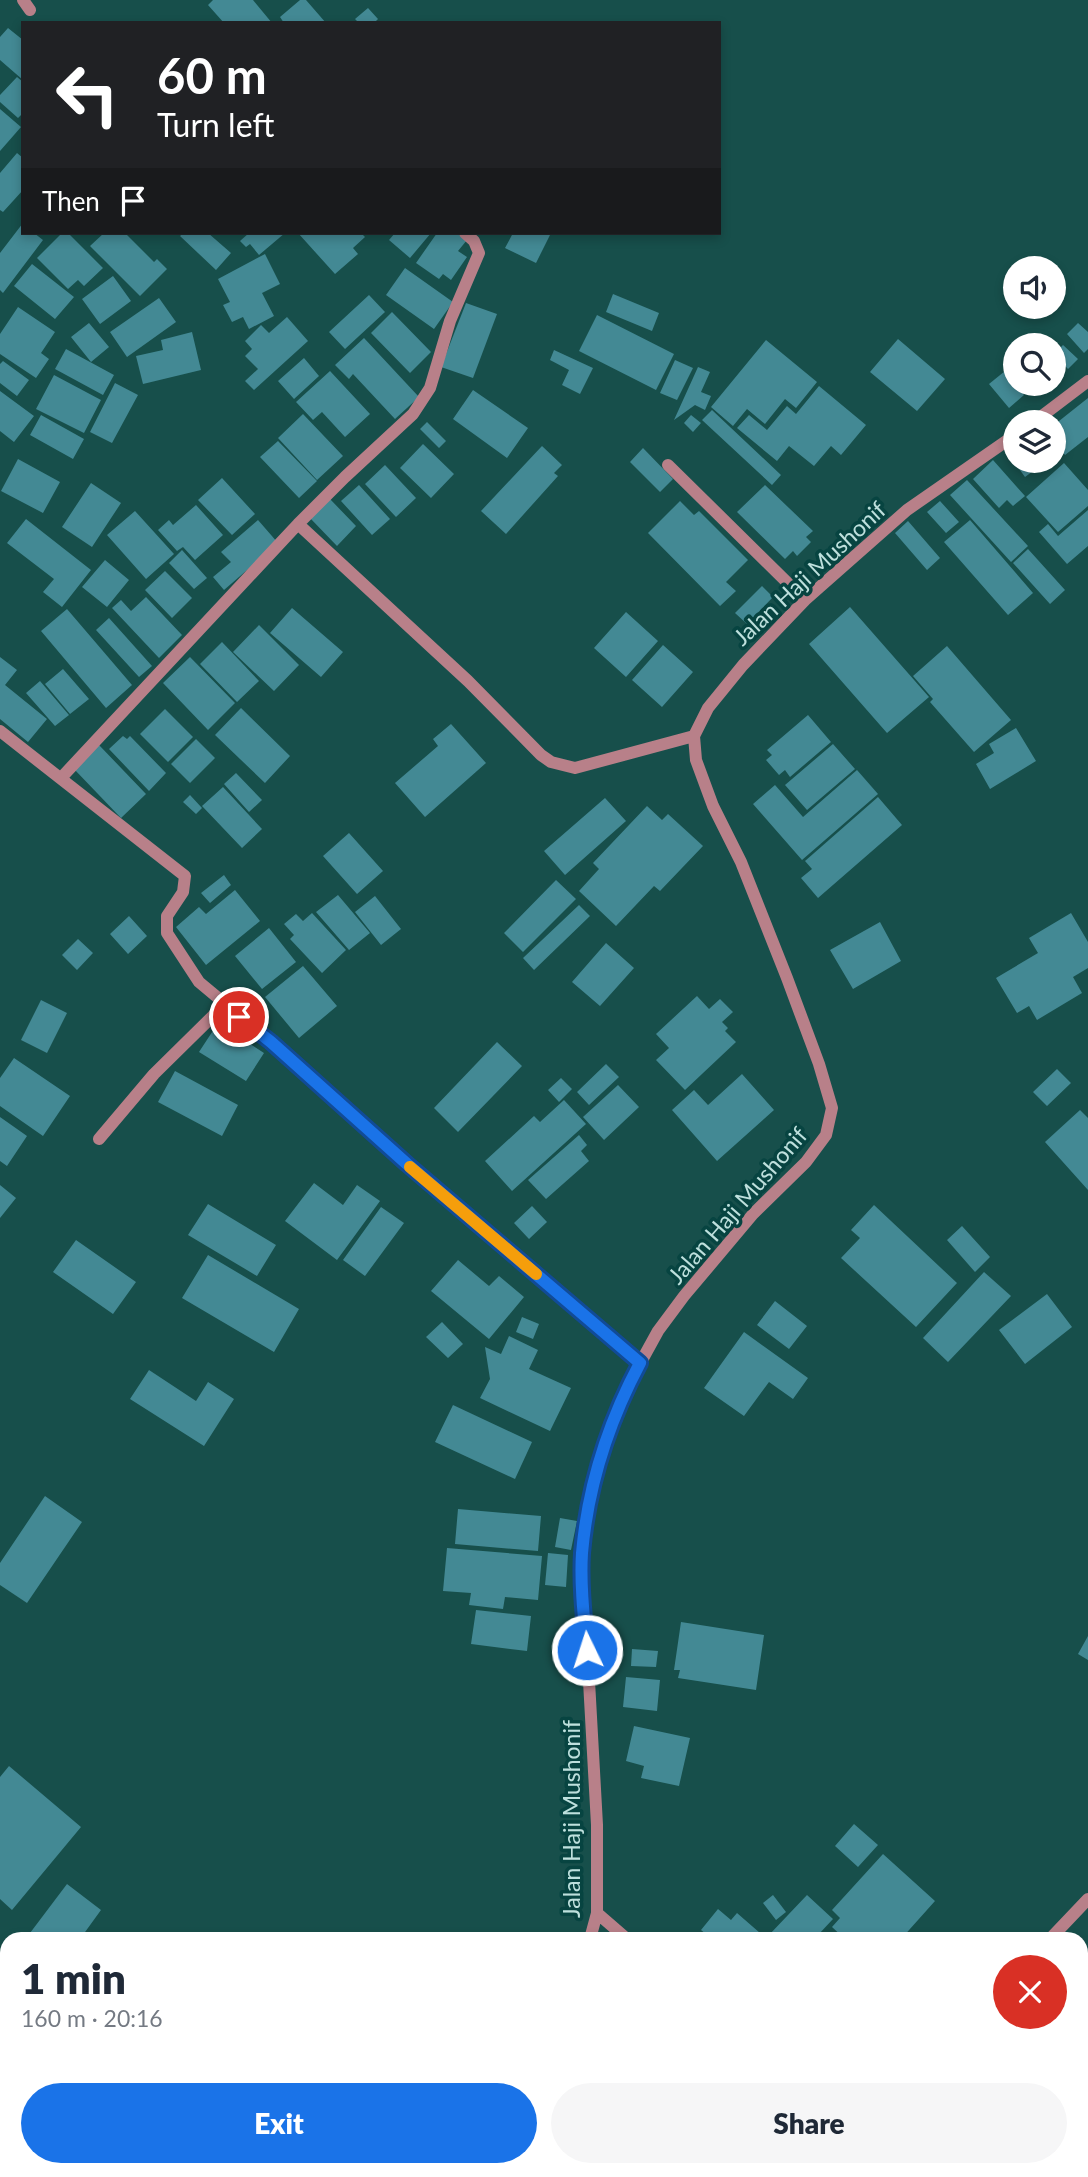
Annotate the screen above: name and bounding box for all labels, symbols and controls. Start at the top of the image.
text: 60 m [157,46,267,104]
icon: left [42,49,133,140]
text: Turn left [157,105,274,144]
icon: arrive [114,182,152,220]
text: Then [42,185,100,217]
map controls [1003,256,1066,473]
button: sound [1003,256,1066,319]
button: search [1003,333,1066,396]
button: layers [1003,410,1066,473]
street label: Jalan Haji Mushonif [727,495,891,651]
pin [209,987,269,1047]
icon: arrive [220,998,258,1036]
street label: Jalan Haji Mushonif [661,1121,813,1289]
position arrow [550,1613,624,1687]
street label: Jalan Haji Mushonif [557,1720,585,1918]
text: 1 min [21,1953,126,2003]
button: close [993,1955,1067,2029]
text: 160 m · 20:16 [21,2004,163,2032]
button: Exit [21,2083,537,2163]
button: Share [551,2083,1067,2163]

